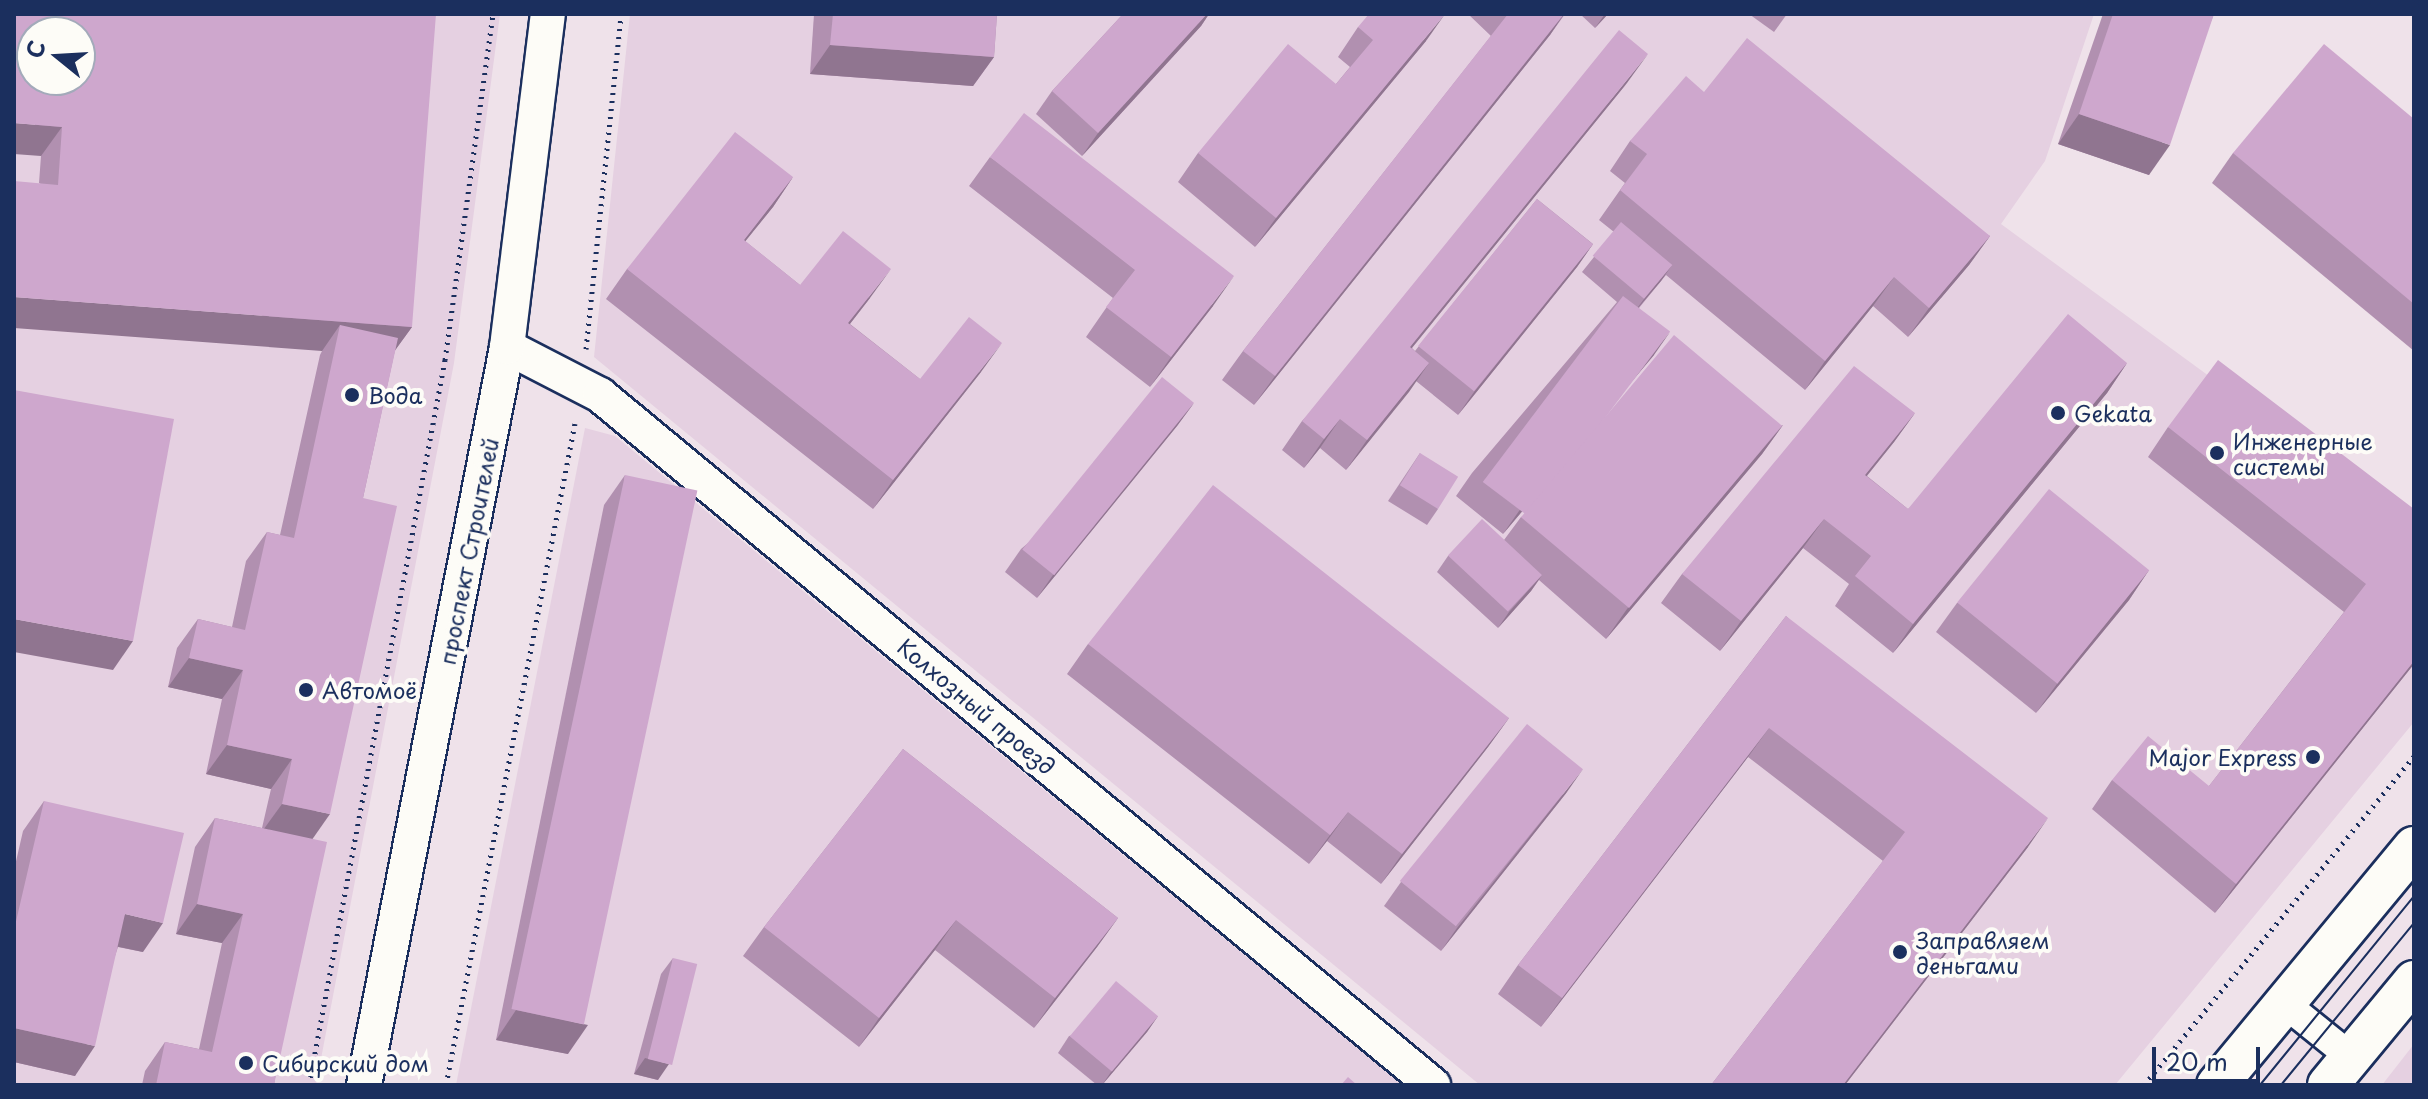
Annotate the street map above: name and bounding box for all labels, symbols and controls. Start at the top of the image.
north arrow [16,16,96,96]
text: С [16,36,53,62]
place label: Вода [368,382,422,408]
marker: Вода [343,386,361,404]
place label: Gekata [2074,400,2152,426]
marker: Gekata [2049,404,2067,422]
place label: Инженерные системы [2233,427,2373,478]
street label: проспект Строителей [433,435,503,667]
marker: Инженерные системы [2208,444,2226,462]
street label: Колхозный проезд [893,632,1061,780]
place label: Автомоё [322,677,417,703]
marker: Автомоё [297,681,315,699]
place label: Major Express [2147,744,2297,770]
marker: Major Express [2304,748,2322,766]
place label: Заправляем деньгами [1916,926,2049,978]
marker: Заправляем деньгами [1891,943,1909,961]
scale bar [2156,1031,2264,1081]
text: 20 m [2166,1043,2228,1079]
place label: Сибирский дом [262,1050,429,1076]
marker: Сибирский дом [237,1054,255,1072]

